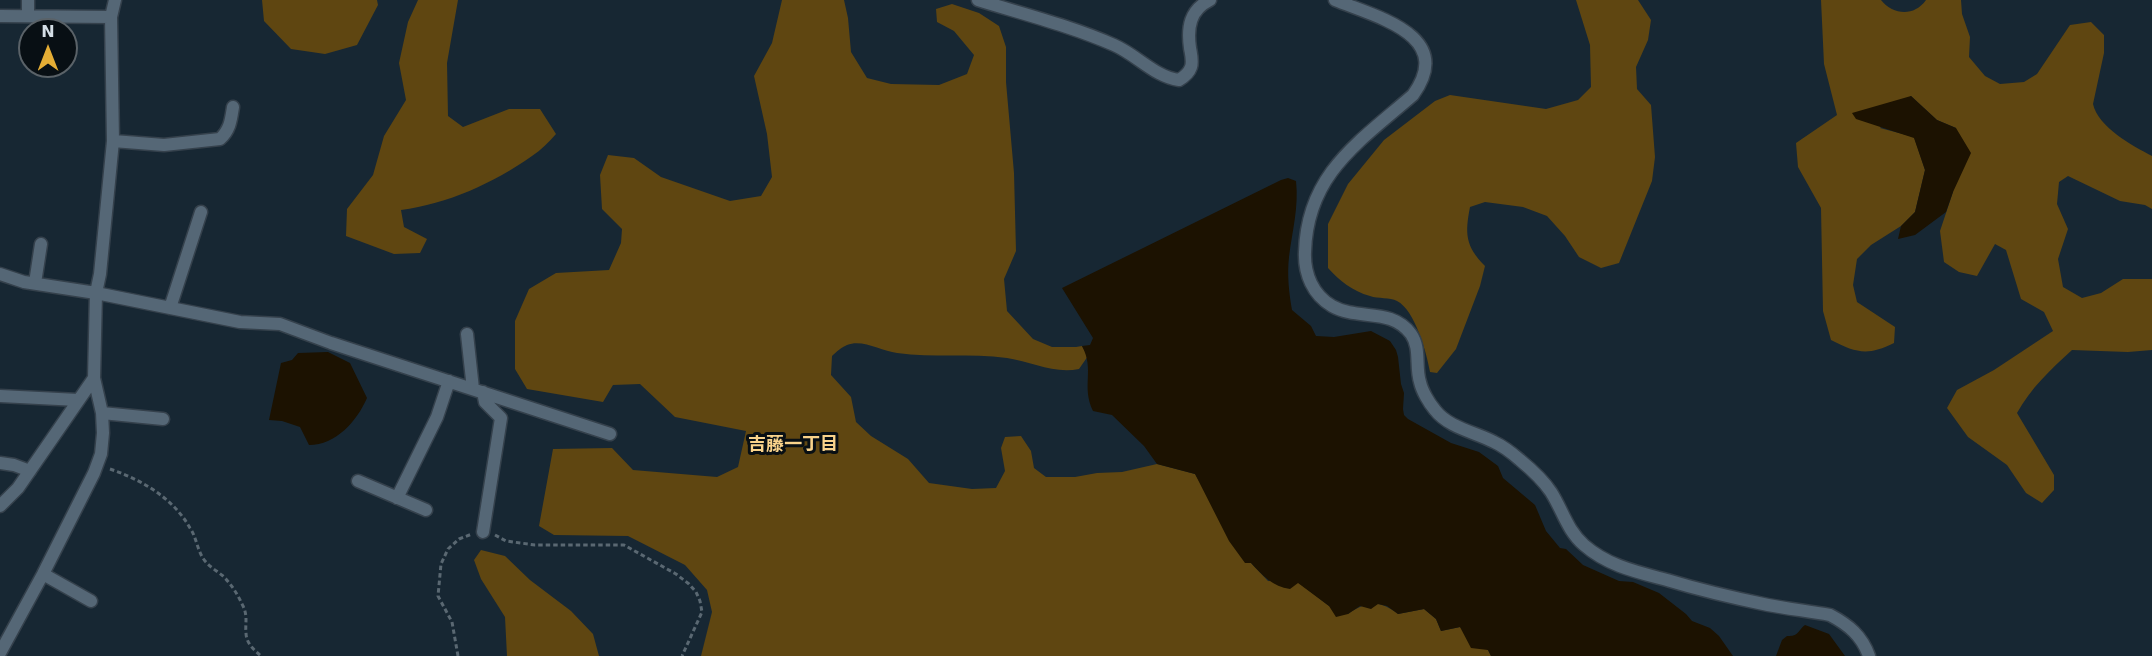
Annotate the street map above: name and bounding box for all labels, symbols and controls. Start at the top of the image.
north arrow [18,18,78,78]
text: N [41,22,55,41]
district label: 吉藤一丁目 [748,434,838,456]

